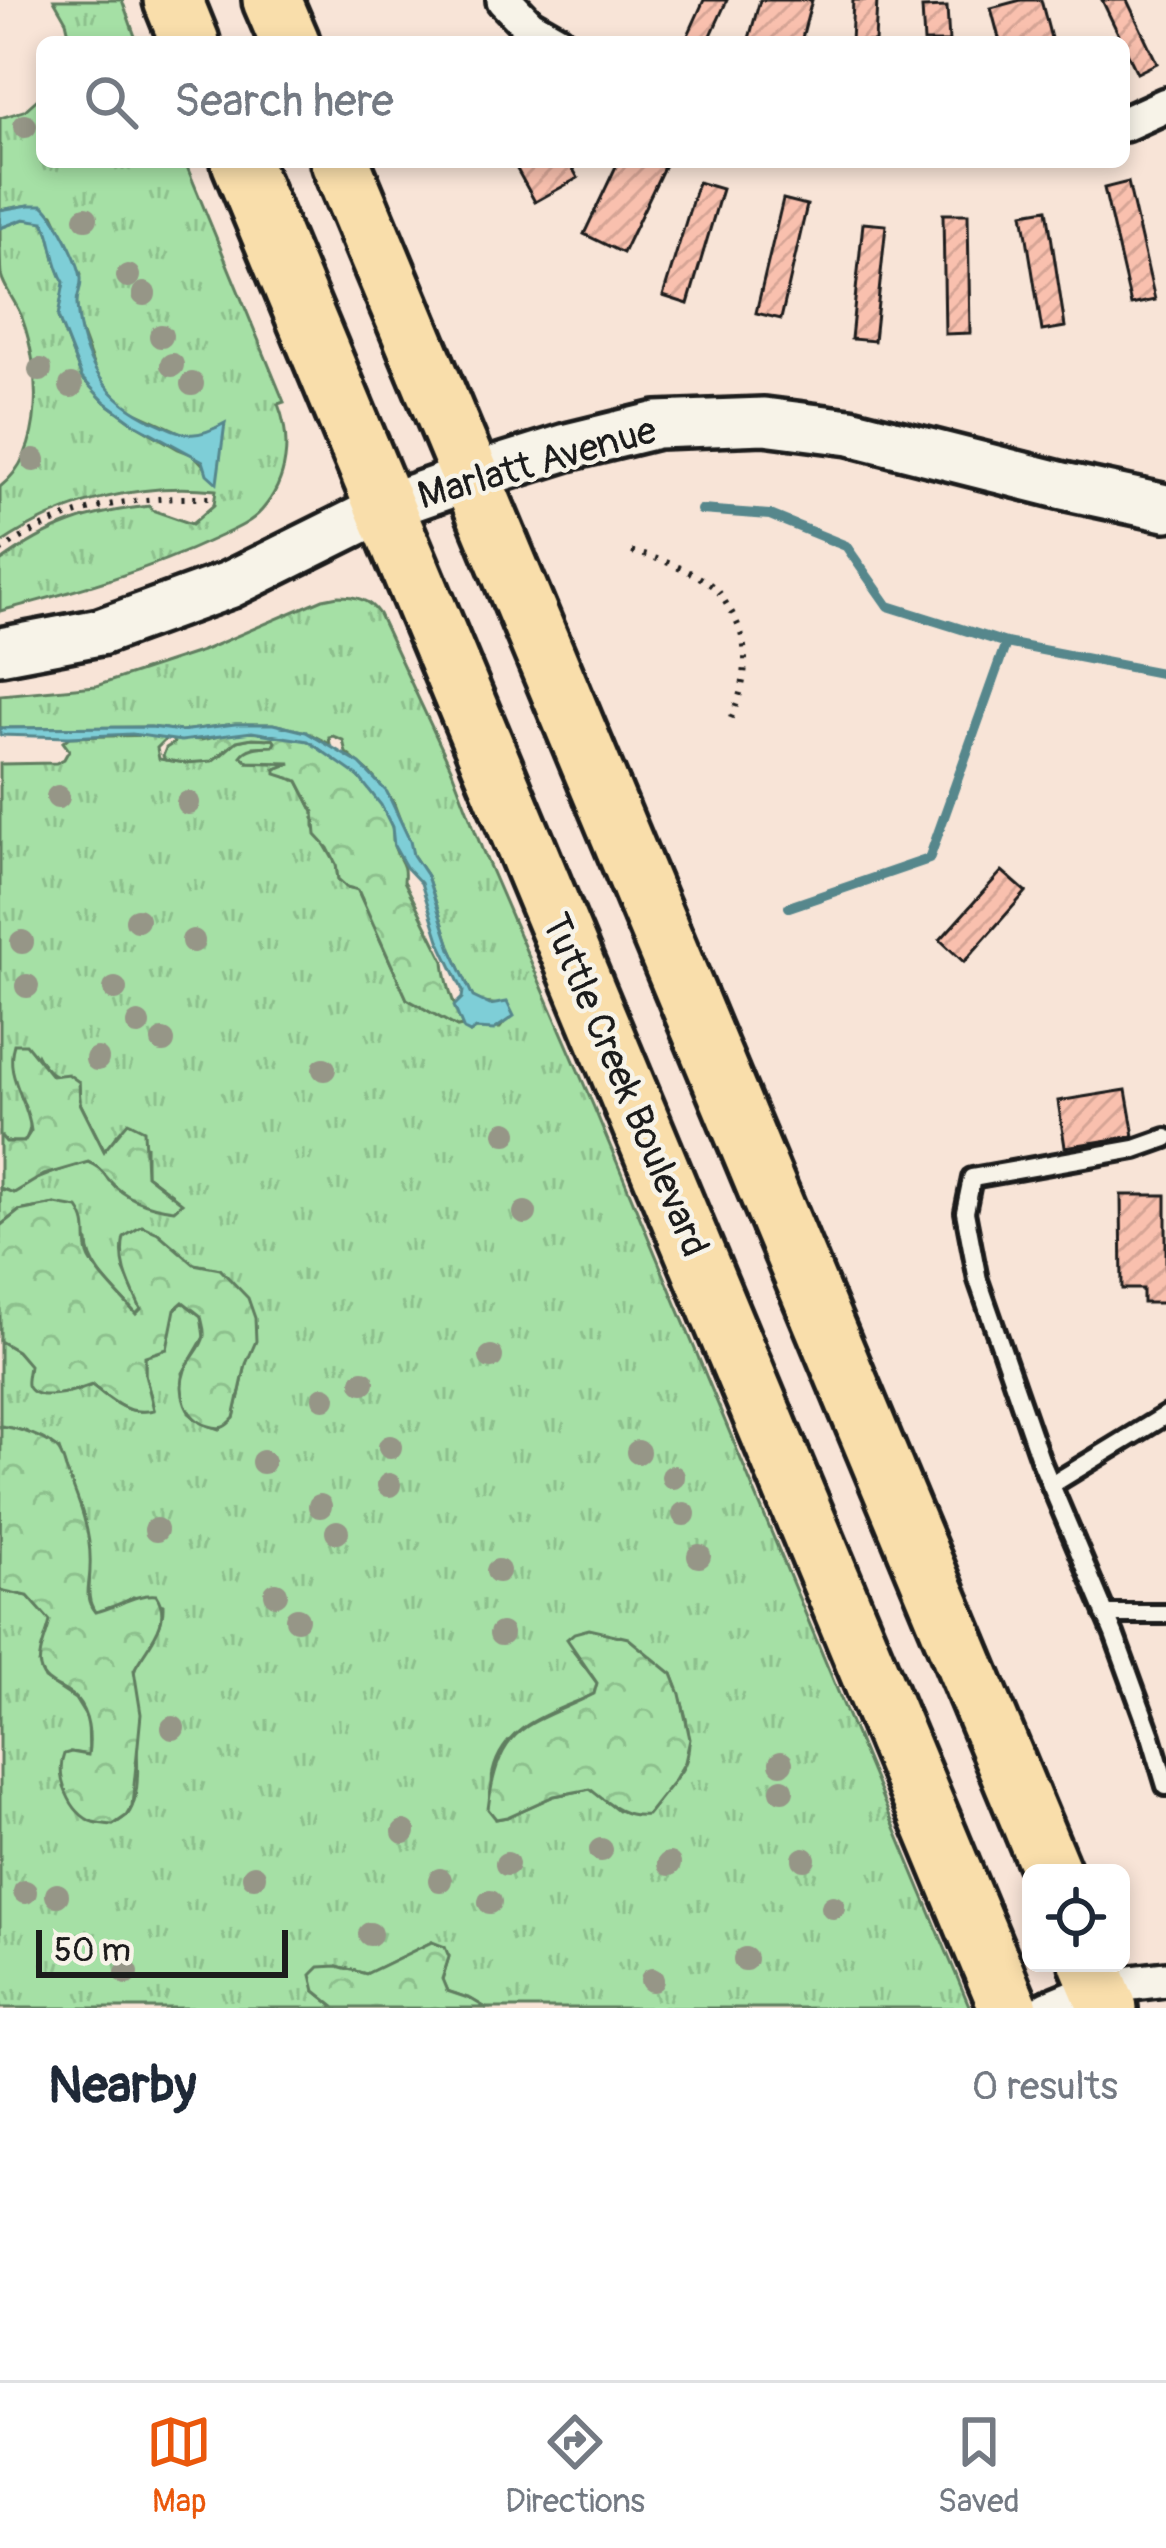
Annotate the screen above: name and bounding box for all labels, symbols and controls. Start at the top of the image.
search box [36,36,1130,168]
icon: search [78,69,144,135]
text: Search here [174,74,394,130]
street label: Marlatt Avenue [412,406,662,520]
street label: Tuttle Creek Boulevard [531,906,719,1264]
map controls [1022,1864,1130,1972]
button: locate [1022,1864,1130,1972]
scale bar [36,1924,288,1977]
text: 50 m [54,1930,131,1971]
text: Nearby [48,2054,196,2118]
text: 0 results [972,2062,1118,2111]
tab: Map [146,2409,212,2522]
tab: Directions [505,2409,645,2522]
tab: Saved [938,2409,1020,2522]

